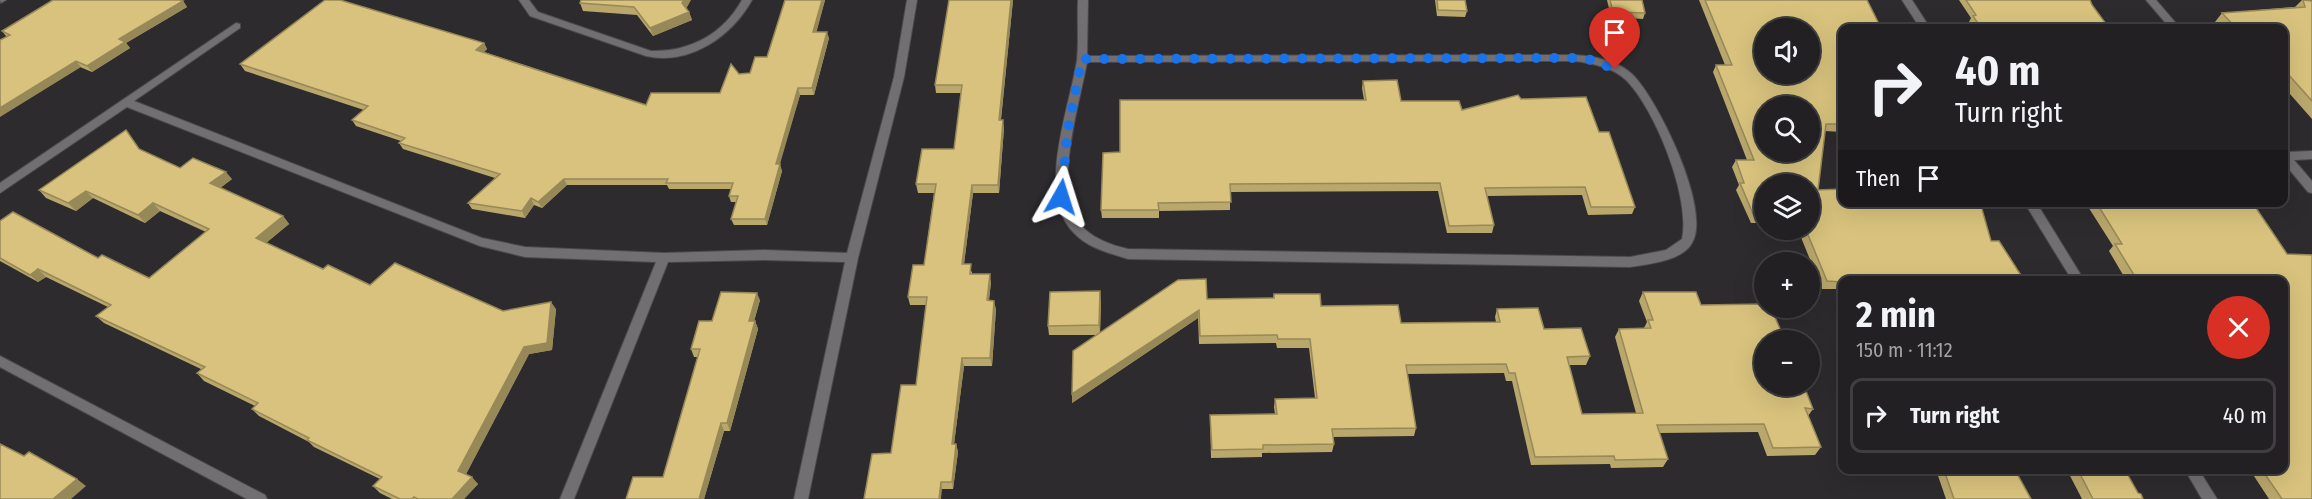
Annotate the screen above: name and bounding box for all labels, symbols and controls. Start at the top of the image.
pin [1589,7,1640,69]
icon: arrive [1598,16,1631,49]
map controls [1754,18,1820,396]
button: sound [1754,18,1820,84]
text: 40 m [1955,46,2040,96]
icon: right [1856,48,1934,126]
button: search [1754,96,1820,162]
text: Turn right [1955,97,2063,129]
icon: arrive [1912,162,1945,195]
position arrow [1029,165,1093,229]
text: Then [1856,165,1900,192]
button: layers [1754,174,1820,240]
button: + [1754,252,1820,318]
text: 2 min [1856,293,1936,337]
button: close [2207,296,2270,359]
button: − [1754,330,1820,396]
text: 150 m · 11:12 [1856,338,1952,362]
icon: right [1859,399,1892,432]
text: Turn right [1910,402,1999,429]
text: 40 m [2223,402,2267,429]

